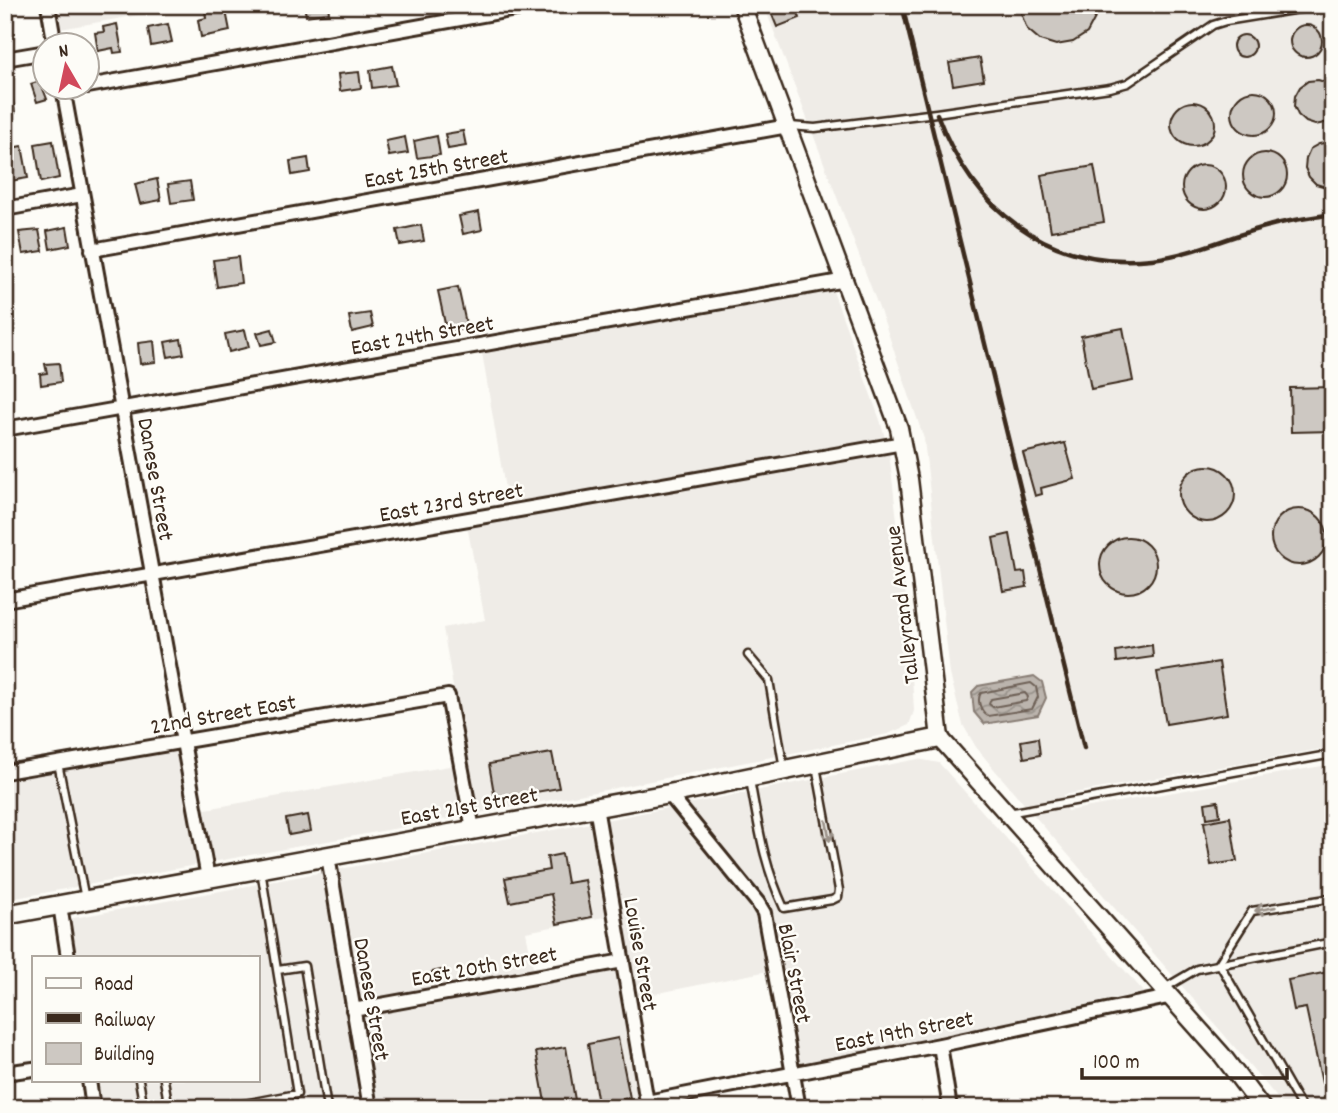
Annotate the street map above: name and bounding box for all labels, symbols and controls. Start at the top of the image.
north arrow [32,32,102,102]
text: N [57,39,71,67]
street label: East 25th Street [362,142,511,199]
street label: East 24th Street [349,309,497,366]
street label: Danese Street [127,415,181,544]
street label: East 23rd Street [377,476,526,533]
street label: Talleyrand Avenue [878,524,931,686]
street label: 22nd Street East [148,687,299,745]
street label: East 21st Street [398,780,541,837]
one-way arrow [822,819,835,842]
street label: Louise Street [612,895,665,1014]
one-way arrow [1254,903,1277,916]
street label: Blair Street [767,921,818,1026]
street label: Danese Street [343,935,397,1064]
street label: East 20th Street [409,939,560,997]
legend [32,956,259,1082]
text: Road [94,971,133,1001]
street label: East 19th Street [833,1004,977,1063]
text: Railway [94,1007,155,1037]
scale bar [1082,1036,1287,1080]
text: Building [94,1041,154,1071]
text: 100 m [1093,1049,1140,1079]

